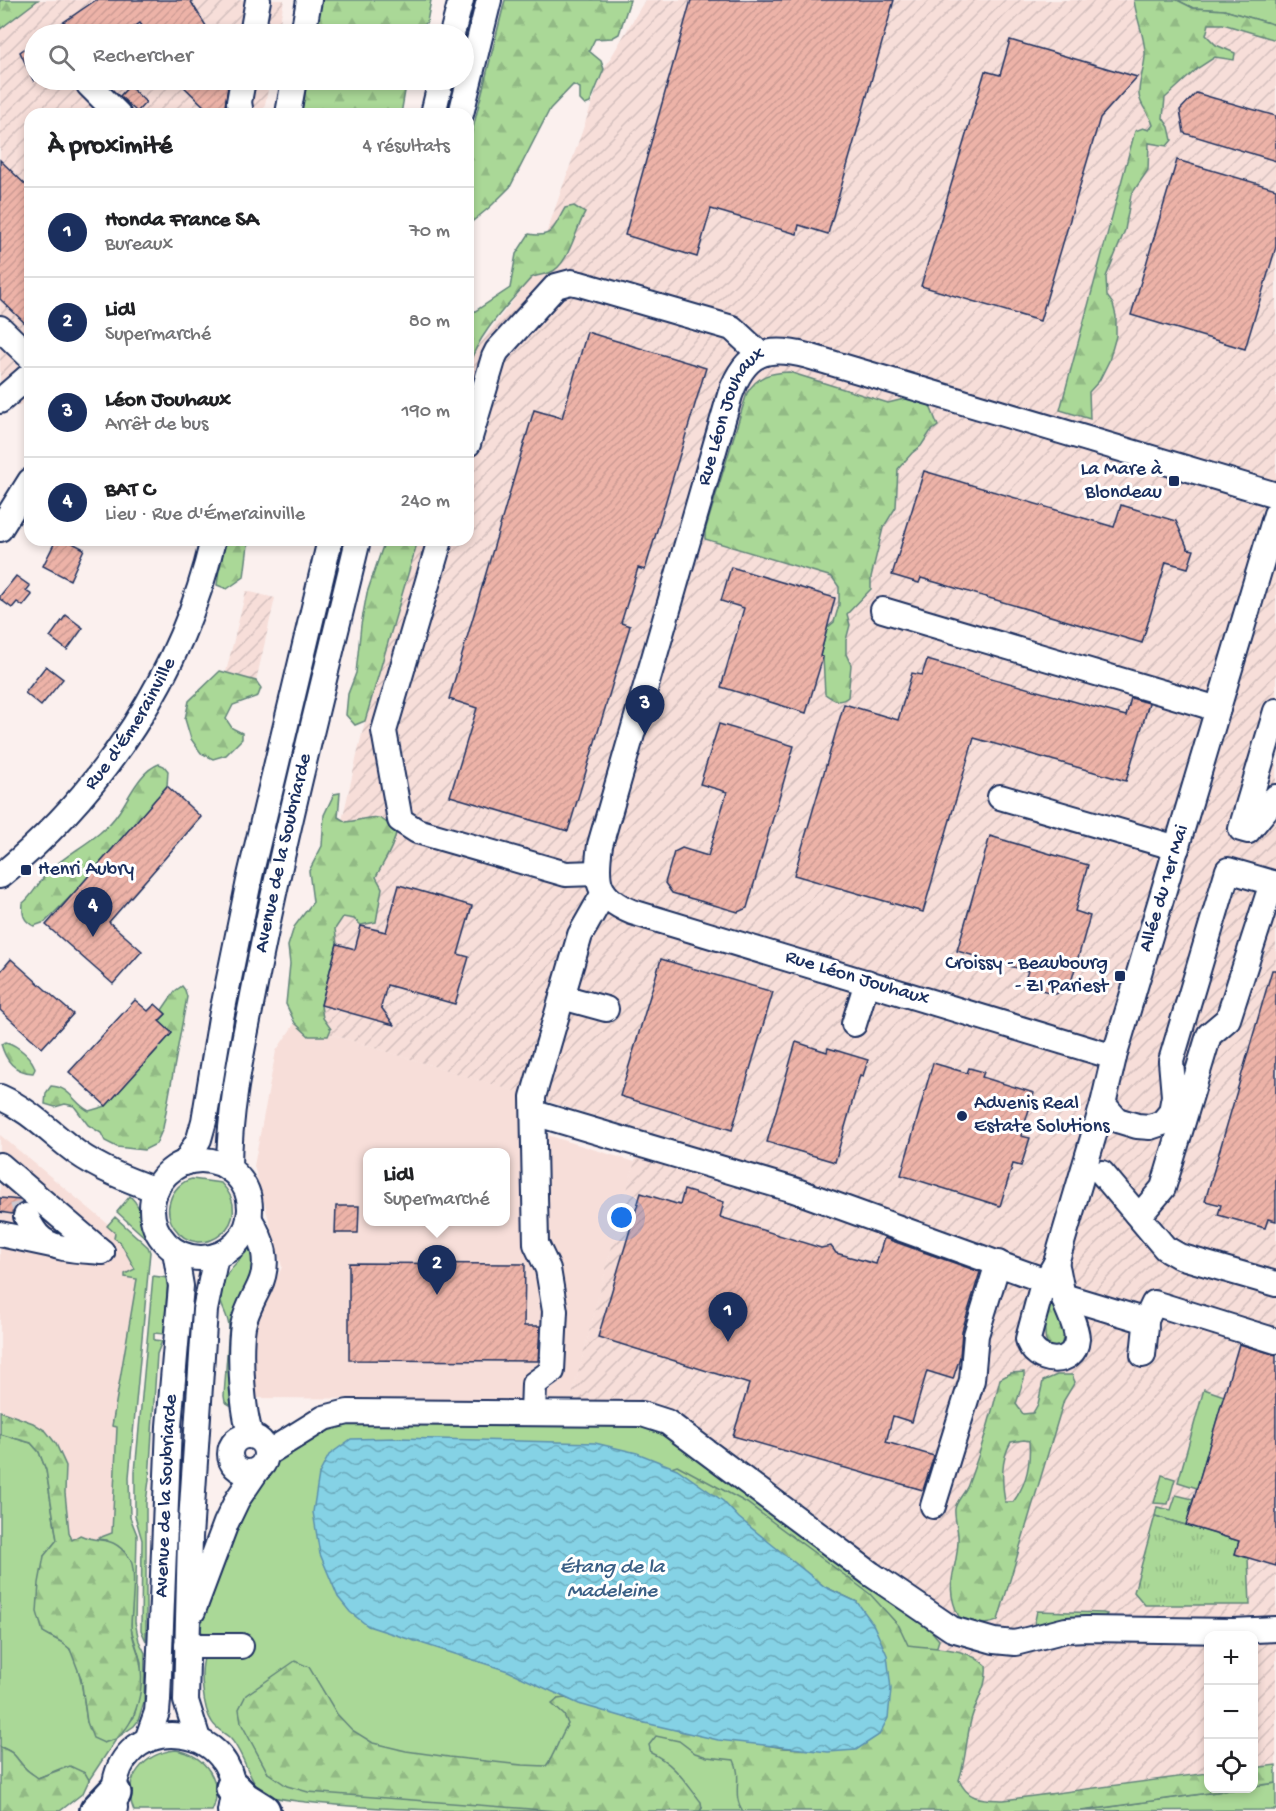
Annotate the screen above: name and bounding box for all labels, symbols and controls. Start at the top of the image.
search box [24,24,474,90]
icon: search [45,41,78,74]
text: Rechercher [93,44,193,70]
text: À proximité [48,132,172,163]
text: 4 résultats [362,136,450,159]
text: Honda France SA [105,208,259,234]
text: 1 [63,221,72,244]
text: 70 m [409,221,450,244]
text: Bureaux [105,234,173,257]
text: Lidl [105,298,136,324]
text: 2 [63,311,72,334]
text: 80 m [409,311,450,334]
text: Supermarché [105,324,211,347]
street label: Rue Léon Jouhaux [693,342,769,488]
text: Léon Jouhaux [105,388,231,414]
text: 3 [62,401,73,424]
text: 190 m [402,401,450,424]
text: Arrêt de bus [105,414,208,437]
place label: La Mare à Blondeau [1081,459,1163,505]
marker: La Mare à Blondeau [1167,474,1181,488]
text: BAT C [105,478,155,504]
text: 4 [63,491,72,514]
text: 240 m [400,491,450,514]
text: Lieu · Rue d'Émerainville [105,504,305,527]
street label: Rue d'Émerainville [80,653,182,795]
pin: 3 [626,686,664,735]
street label: Avenue de la Soubriarde [250,751,317,955]
street label: Allée du 1er Mai [1134,822,1194,955]
place label: Henri Aubry [38,859,134,882]
marker: Henri Aubry [19,863,33,877]
pin: 4 [74,888,112,937]
street label: Rue Léon Jouhaux [782,946,932,1012]
place label: Croissy - Beaubourg - ZI Pariest [945,953,1110,999]
marker: Croissy - Beaubourg - ZI Pariest [1113,969,1127,983]
place label: Advenis Real Estate Solutions [974,1093,1110,1139]
marker: Advenis Real Estate Solutions [955,1109,969,1123]
popup [363,1148,510,1226]
text: Lidl [383,1163,414,1189]
text: Supermarché [383,1189,490,1212]
your location [607,1203,636,1232]
pin: 2 [418,1246,456,1295]
pin: 1 [708,1292,748,1342]
street label: Avenue de la Soubriarde [151,1393,183,1598]
water label: Étang de la Madeleine [560,1556,666,1605]
map controls [1204,1631,1258,1793]
button: + [1204,1631,1258,1685]
button: − [1204,1685,1258,1739]
button: locate [1204,1739,1258,1793]

